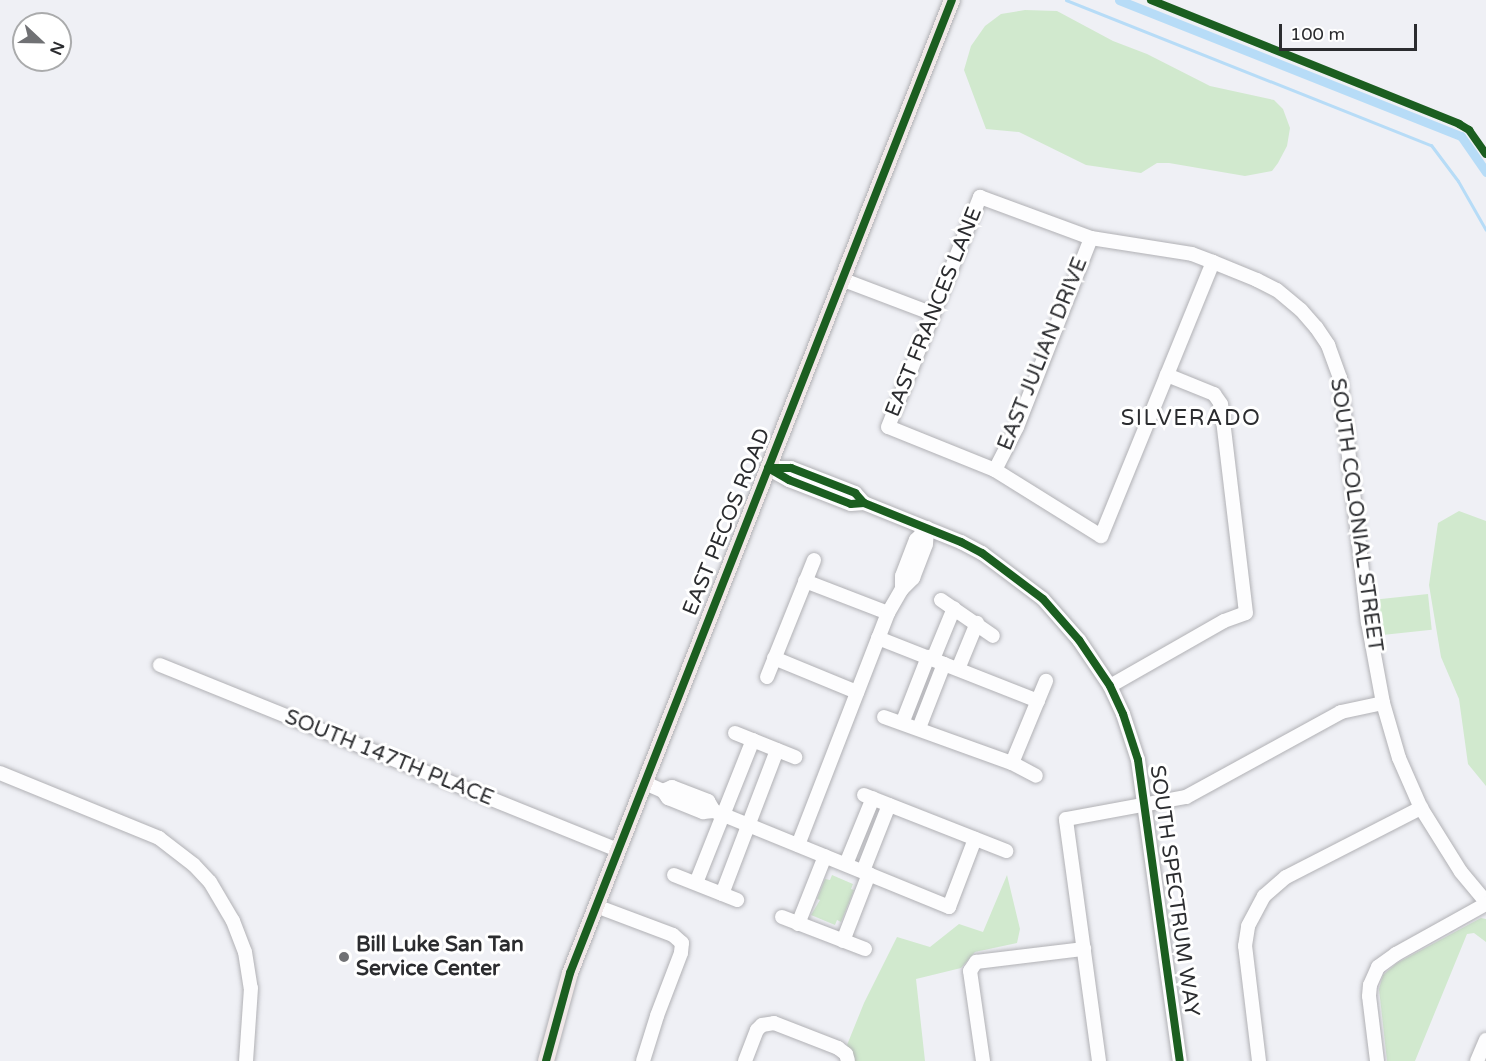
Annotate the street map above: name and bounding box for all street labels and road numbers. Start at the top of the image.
street label: EAST FRANCES LANE [880,204,988,420]
street label: EAST JULIAN DRIVE [993,254,1093,454]
street label: SOUTH COLONIAL STREET [1324,377,1388,653]
street label: EAST PECOS ROAD [678,425,776,619]
street label: SOUTH 147TH PLACE [281,705,497,811]
street label: SOUTH SPECTRUM WAY [1144,764,1204,1018]

